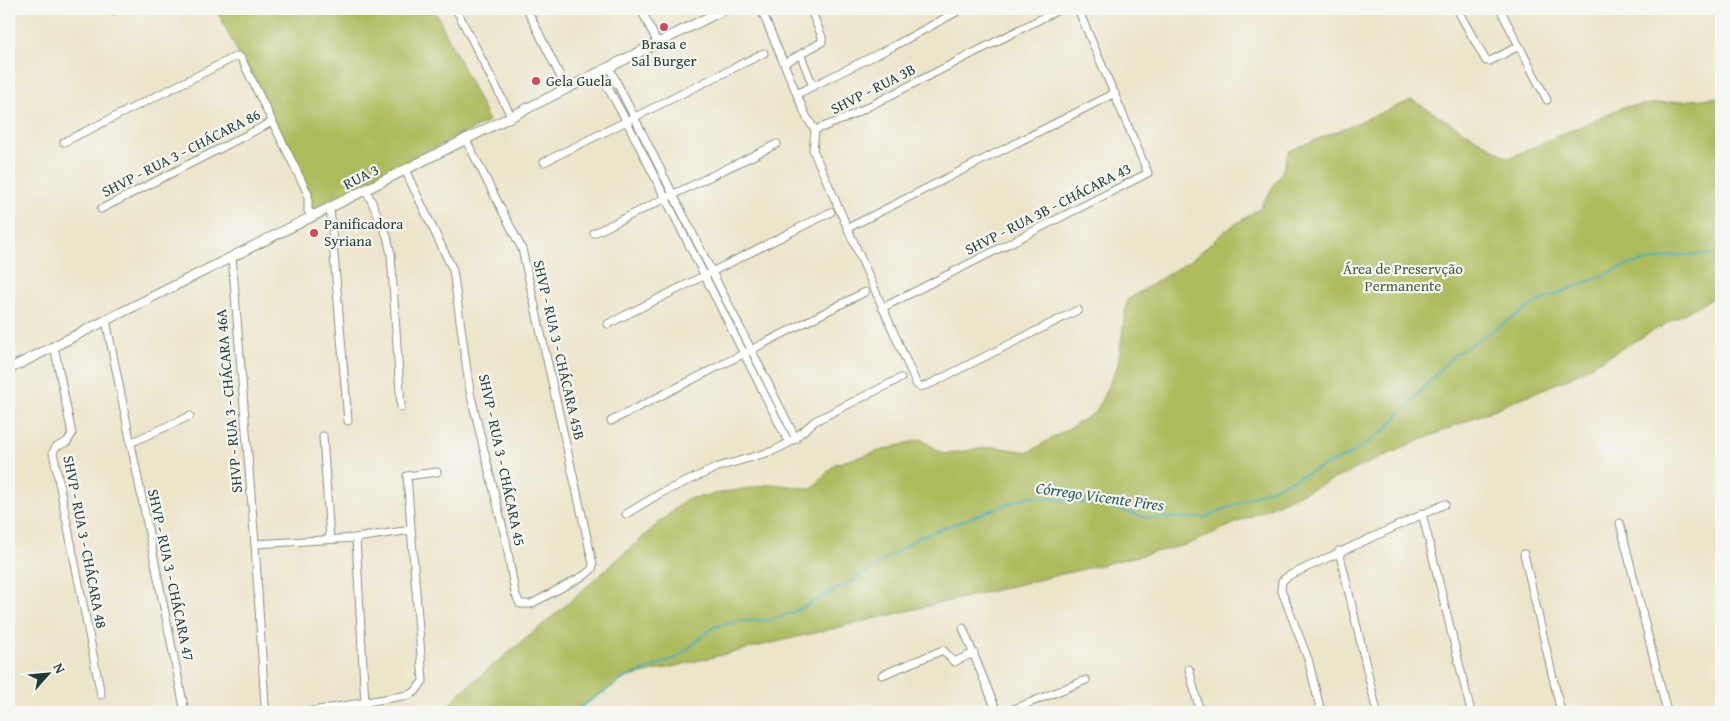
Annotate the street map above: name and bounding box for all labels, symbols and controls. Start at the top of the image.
marker: Brasa e Sal Burger [658,21,670,33]
place label: Brasa e Sal Burger [631,33,697,71]
street label: SHVP - RUA 3B [827,58,919,119]
place label: Gela Guela [546,70,612,91]
marker: Gela Guela [530,75,542,87]
street label: SHVP - RUA 3 - CHÁCARA 86 [98,103,264,202]
street label: SHVP - RUA 3B - CHÁCARA 43 [961,157,1135,260]
street label: RUA 3 [339,159,382,194]
place label: Panificadora Syriana [324,213,403,251]
marker: Panificadora Syriana [308,227,320,239]
street label: SHVP - RUA 3 - CHÁCARA 45B [529,258,590,442]
park label: Área de Preservção Permanente [1343,258,1463,296]
street label: SHVP - RUA 3 - CHÁCARA 46A [210,308,247,494]
street label: SHVP - RUA 3 - CHÁCARA 45 [474,372,531,548]
street label: SHVP - RUA 3 - CHÁCARA 48 [58,454,113,630]
water label: Córrego Vicente Pires [1034,475,1166,517]
street label: SHVP - RUA 3 - CHÁCARA 47 [143,487,200,663]
north arrow [22,648,72,698]
text: N [49,659,71,677]

